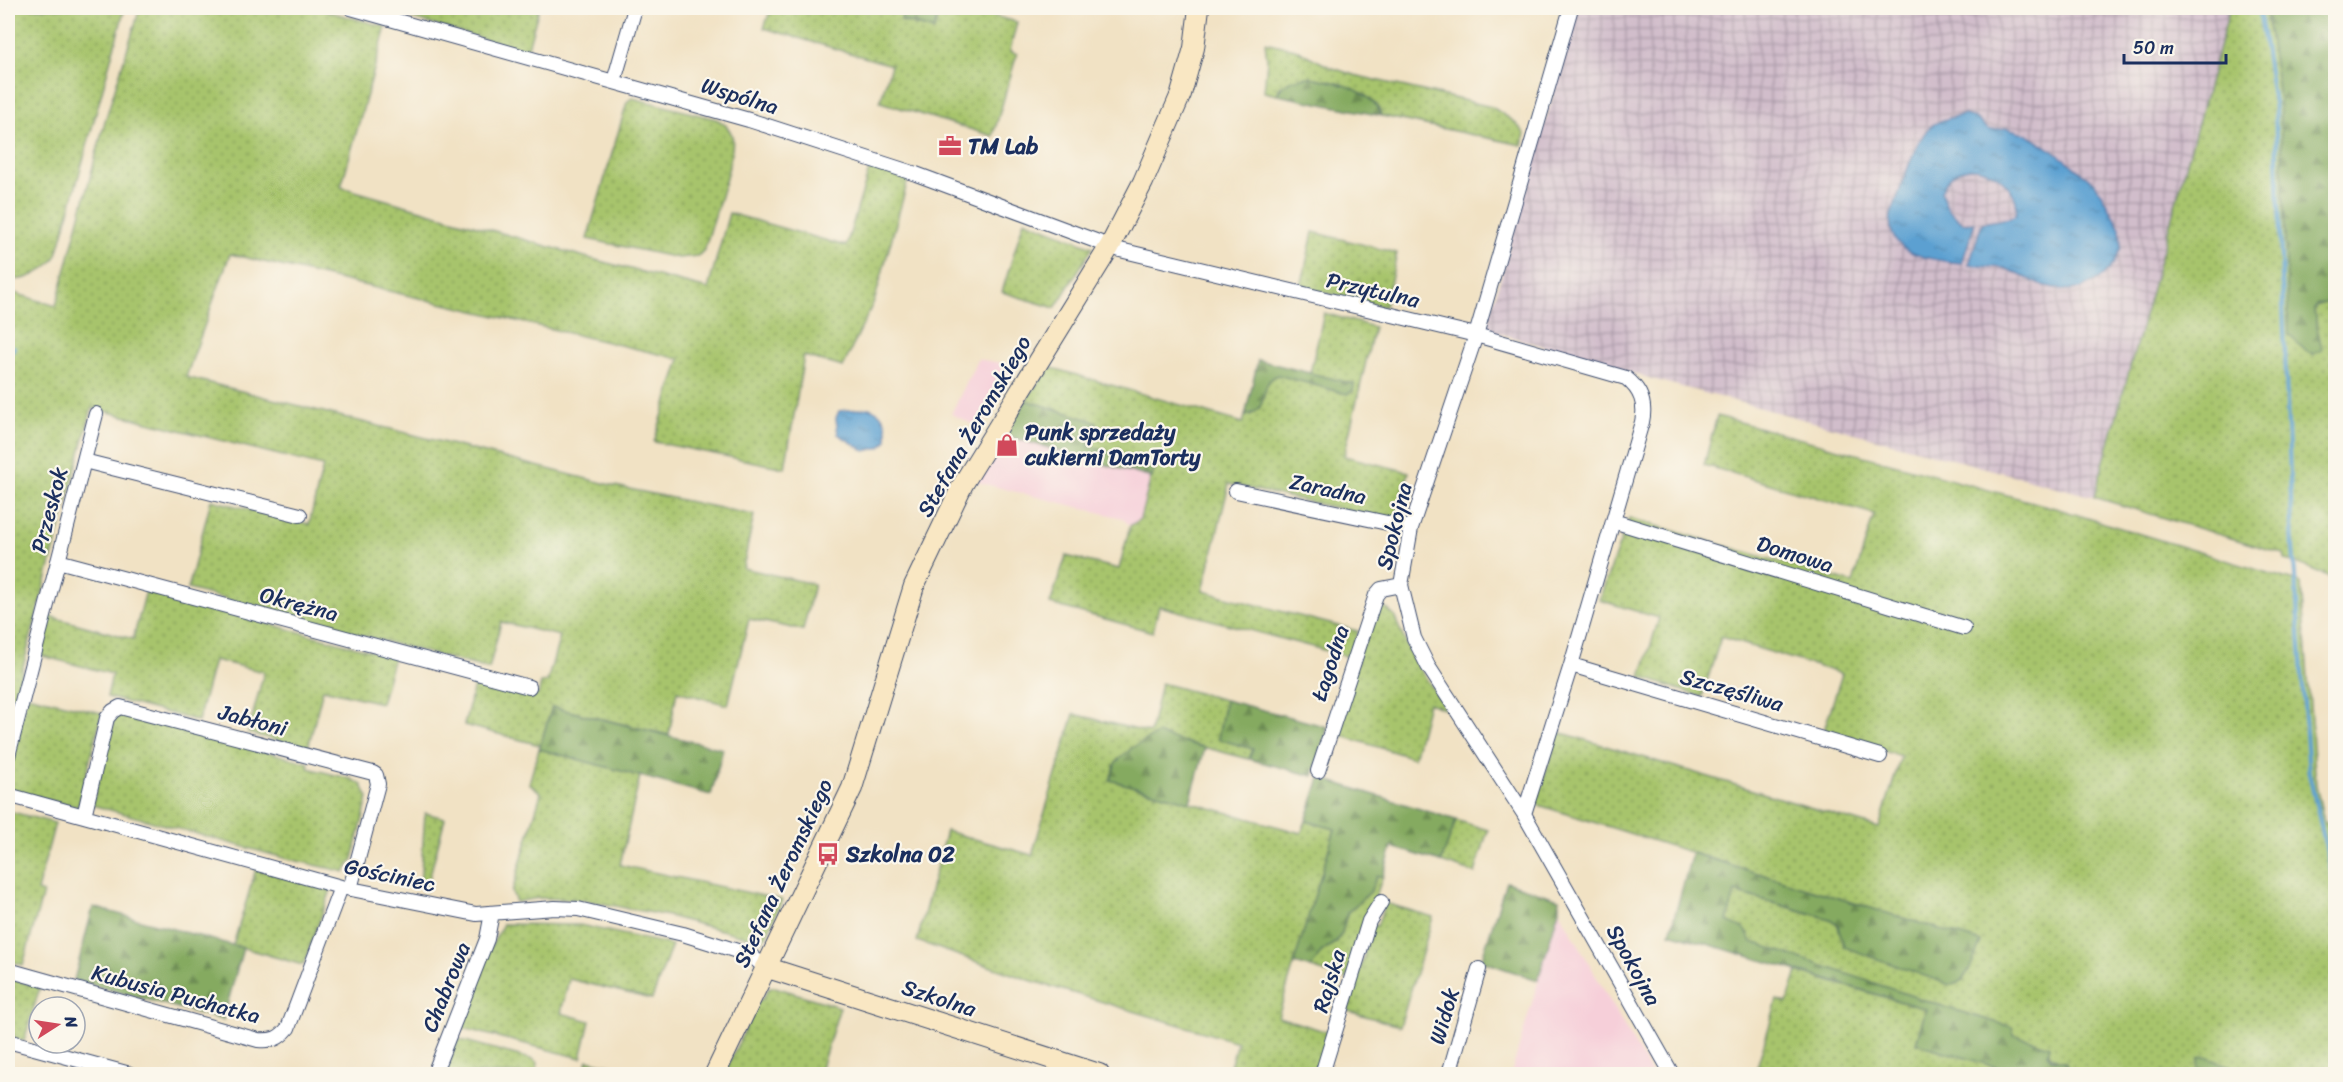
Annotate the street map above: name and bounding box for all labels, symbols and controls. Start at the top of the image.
scale bar [2124,27,2226,65]
text: 50 m [2133,32,2174,64]
street label: Wspólna [697,66,783,126]
place label: TM Lab [968,127,1038,166]
office icon: TM Lab [937,133,963,159]
street label: Przytulna [1322,260,1424,320]
street label: Stefana Żeromskiego [906,328,1042,524]
place label: Punk sprzedaży cukierni DamTorty [1024,413,1201,477]
shop icon: Punk sprzedaży cukierni DamTorty [994,432,1020,458]
street label: Przeskok [19,462,79,557]
street label: Zaradna [1286,462,1370,516]
street label: Spokojna [1364,478,1424,574]
street label: Domowa [1752,524,1838,584]
street label: Okrężna [255,575,343,633]
street label: Łagodna [1299,620,1361,706]
street label: Szczęśliwa [1676,657,1789,724]
street label: Jabłoni [213,692,293,748]
street label: Stefana Żeromskiego [722,772,844,974]
place label: Szkolna 02 [845,835,955,874]
bus stop icon: Szkolna 02 [815,841,841,867]
street label: Gościniec [341,846,439,904]
street label: Spokojna [1595,917,1673,1013]
street label: Chabrowa [410,936,482,1038]
street label: Rajska [1301,944,1357,1017]
street label: Kubusia Puchatka [87,953,265,1035]
street label: Szkolna [897,968,982,1029]
street label: Widok [1417,983,1471,1049]
north arrow [27,995,87,1055]
text: N [56,1013,87,1031]

